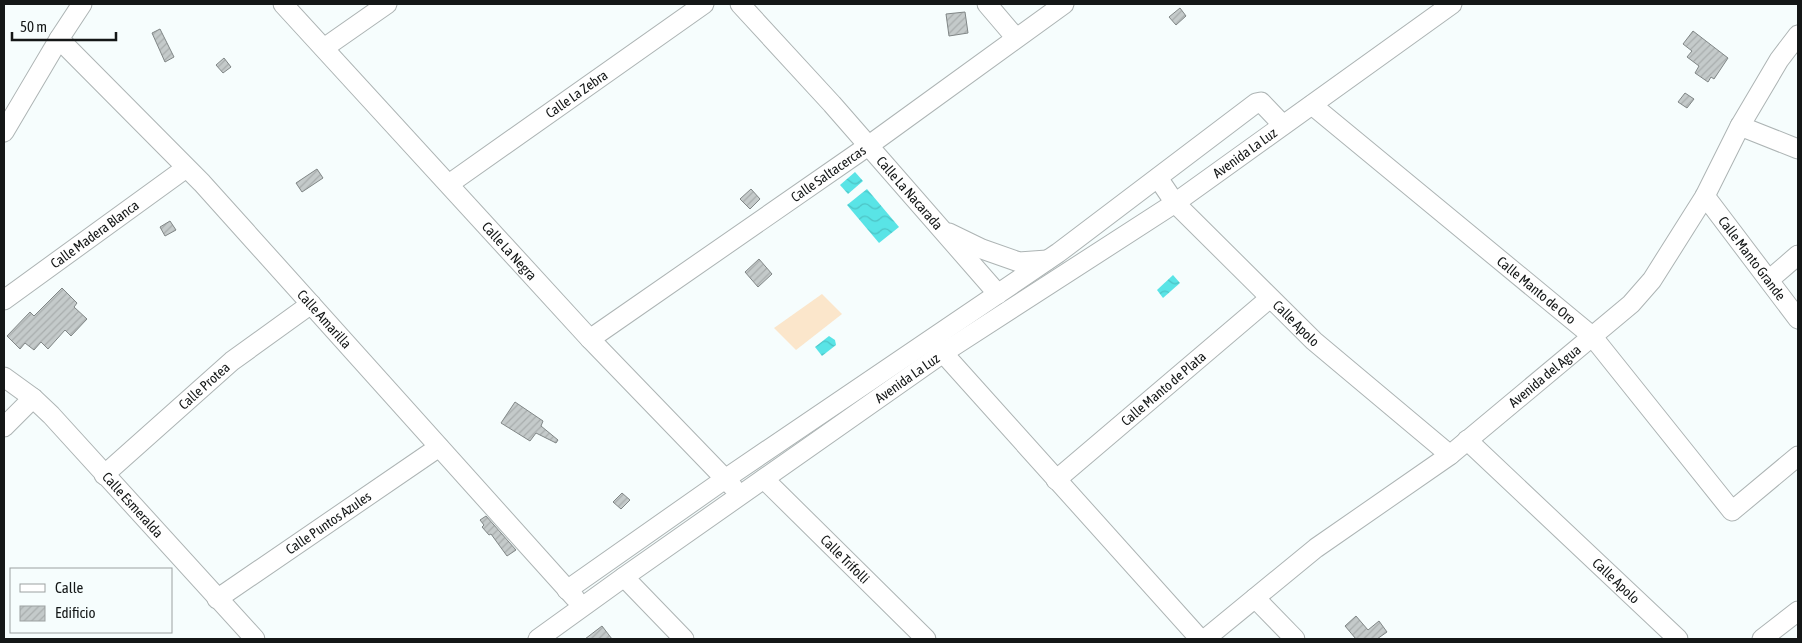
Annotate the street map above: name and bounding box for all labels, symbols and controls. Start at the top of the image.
scale bar [12,10,116,42]
text: 50 m [20,18,47,35]
street label: Calle La Zebra [542,67,610,121]
street label: Avenida La Luz [1210,124,1280,181]
street label: Calle Saltacercas [788,142,869,205]
street label: Calle La Nacarada [873,153,946,233]
street label: Calle Madera Blanca [47,197,142,272]
street label: Calle Manto Grande [1715,213,1789,303]
street label: Calle La Negra [479,219,540,283]
street label: Calle Manto de Oro [1494,253,1579,327]
street label: Calle Amarilla [294,287,355,352]
street label: Calle Apolo [1270,297,1322,350]
street label: Avenida del Agua [1505,341,1584,411]
street label: Calle Manto de Plata [1118,348,1209,429]
street label: Avenida La Luz [872,350,942,406]
street label: Calle Protea [175,359,233,413]
street label: Calle Esmeralda [99,469,167,541]
street label: Calle Puntos Azules [283,488,374,558]
street label: Calle Trifolli [817,532,873,587]
street label: Calle Apolo [1589,555,1643,607]
legend [10,568,172,633]
text: Calle [55,579,84,596]
text: Edificio [55,604,96,621]

